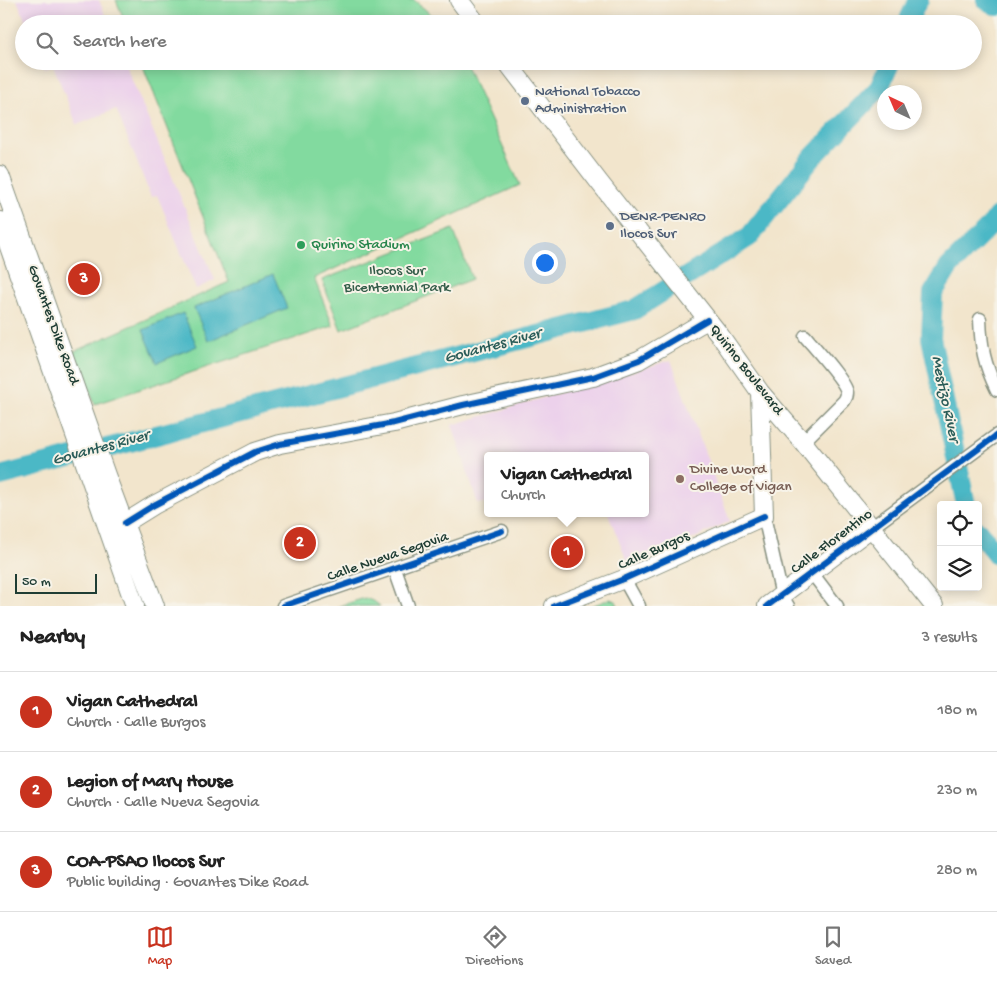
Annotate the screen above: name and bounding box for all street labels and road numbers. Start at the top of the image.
street label: Govantes Dike Road [23,263,83,388]
street label: Quirino Boulevard [705,321,788,420]
street label: Calle Florentino [788,505,877,579]
street label: Calle Burgos [616,527,693,575]
street label: Calle Nueva Segovia [325,528,451,586]

